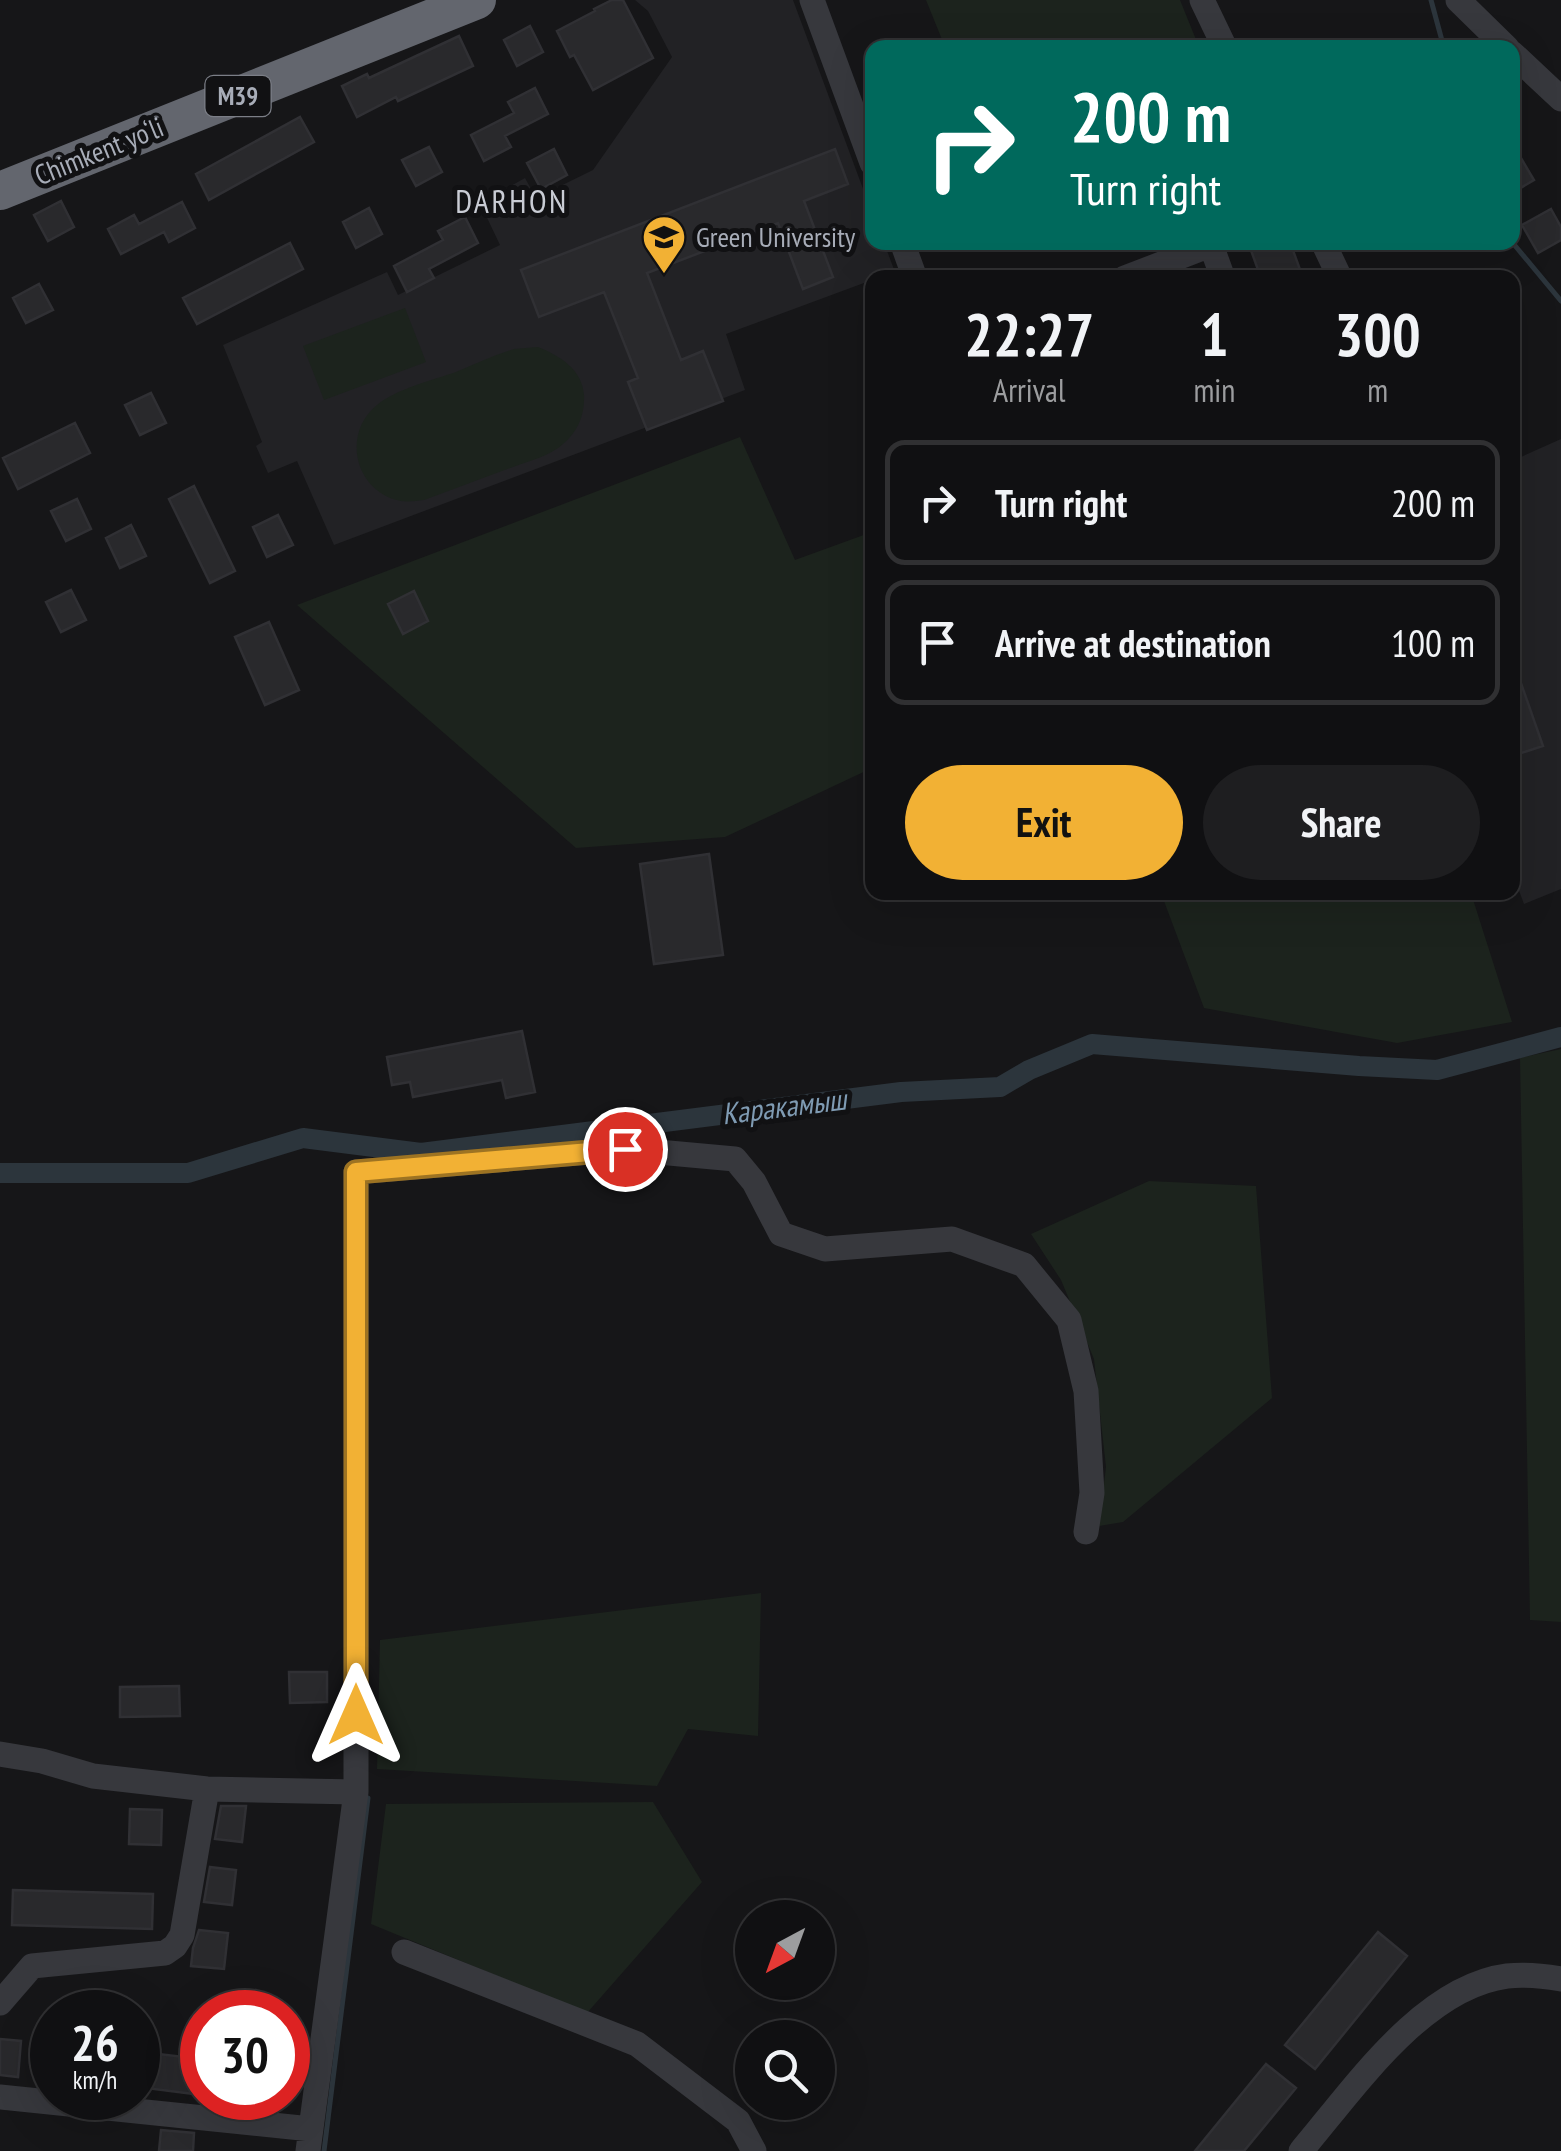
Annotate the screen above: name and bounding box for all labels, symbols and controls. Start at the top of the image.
text: 200 m [1070,71,1231,161]
road number: M39 [206,76,270,116]
icon: right [905,80,1035,210]
street label: Chimkent yo‘li [29,108,169,193]
text: Turn right [1070,159,1221,217]
district label: DARHON [455,180,569,222]
school or university icon: Green University [641,214,687,275]
place label: Green University [696,218,856,255]
text: 22:27 [964,295,1094,373]
text: 1 [1200,295,1229,373]
text: 300 [1335,295,1421,373]
text: Arrival [993,369,1065,411]
text: min [1193,369,1235,411]
text: m [1367,369,1388,411]
icon: right [910,475,965,530]
text: Turn right [995,478,1127,527]
text: 200 m [1391,478,1475,527]
icon: arrive [910,615,965,670]
text: Arrive at destination [995,618,1271,667]
text: 100 m [1391,618,1475,667]
button: Exit [905,765,1183,880]
button: Share [1203,765,1480,880]
water label: Каракамыш [719,1078,850,1132]
pin [583,1107,668,1192]
icon: arrive [598,1122,653,1177]
position arrow [304,1663,408,1767]
north arrow [735,1900,835,2000]
map controls [735,1900,835,2120]
speed limit sign: 30 [180,1990,310,2120]
text: 26 [71,2010,119,2075]
button: search [735,2020,835,2120]
text: km/h [73,2064,117,2096]

